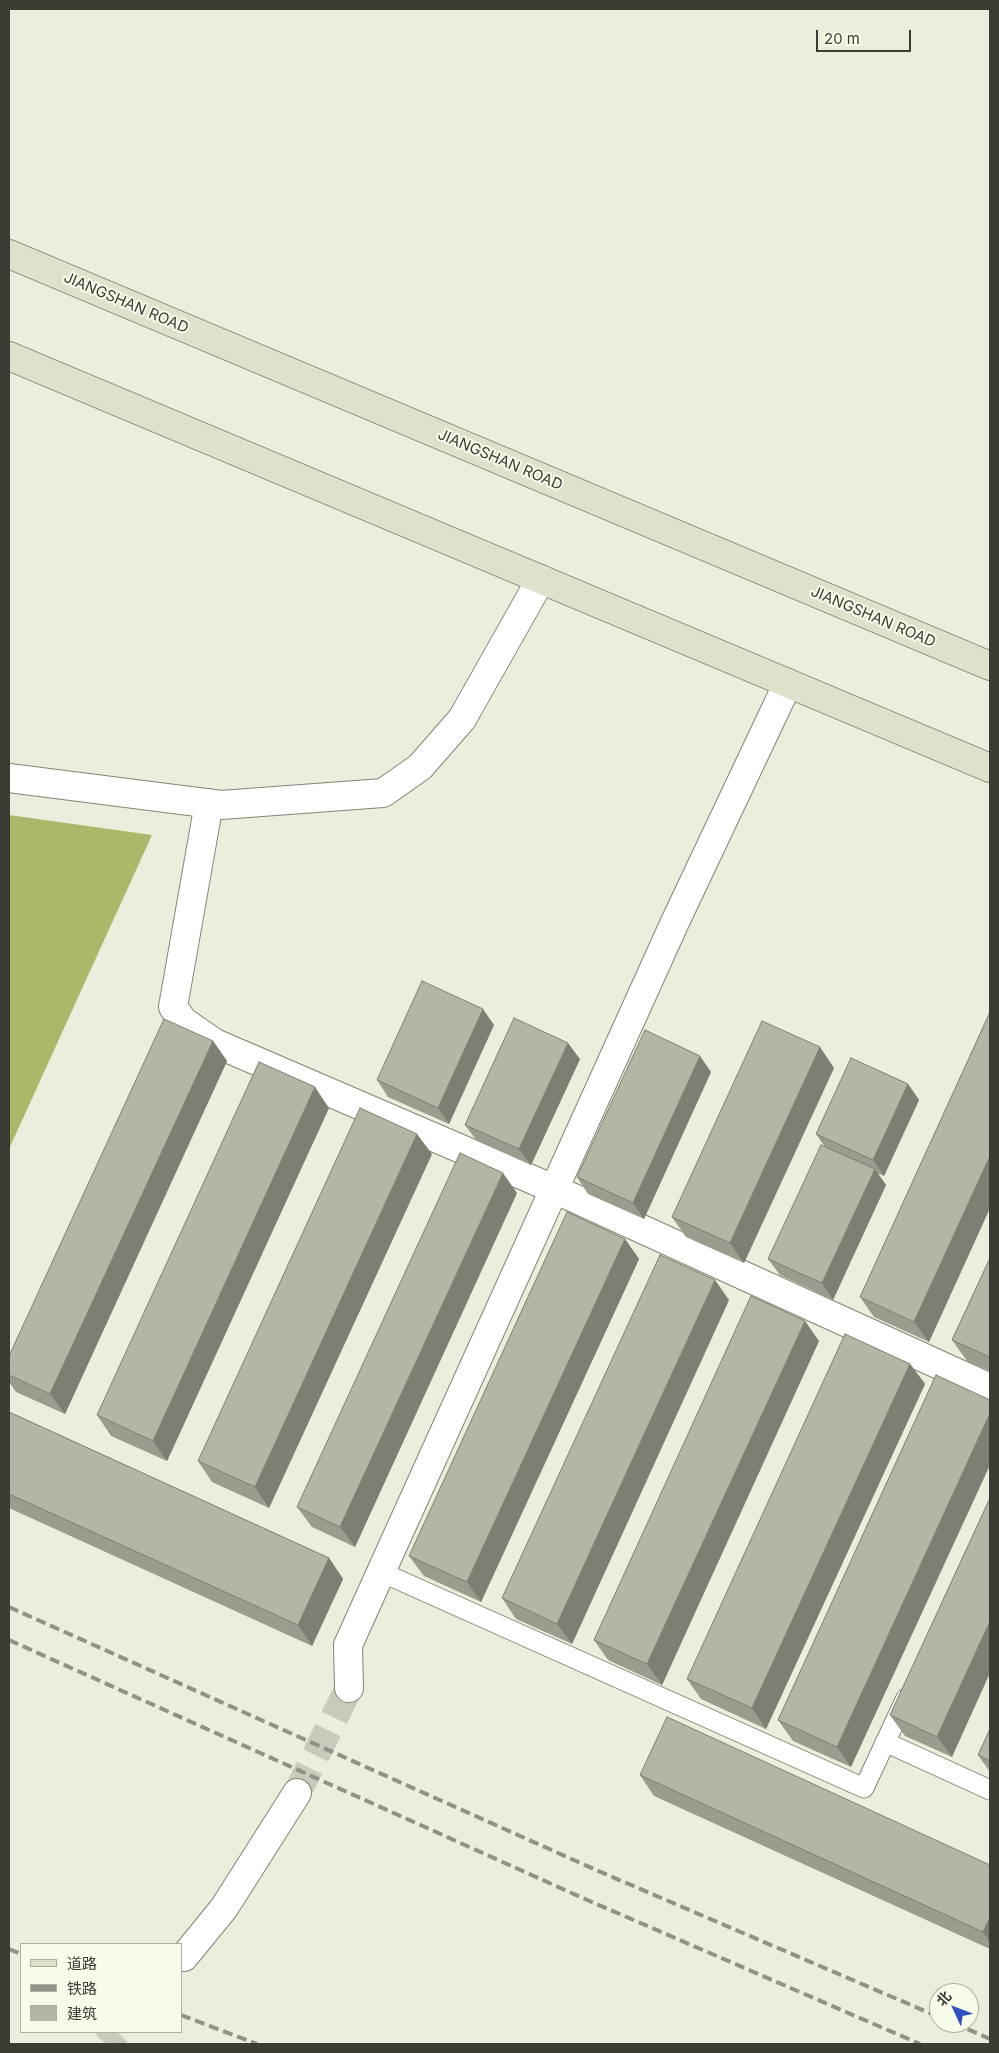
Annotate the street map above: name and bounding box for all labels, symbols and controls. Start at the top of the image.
scale bar [819,20,914,52]
text: 20 m [824,29,860,48]
street label: JIANGSHAN ROAD [61,269,191,337]
street label: JIANGSHAN ROAD [435,426,565,494]
street label: JIANGSHAN ROAD [808,583,938,651]
legend [20,1943,182,2033]
text: 道路 [67,1954,97,1973]
text: 铁路 [67,1979,97,1998]
north arrow [929,1983,979,2033]
text: 北 [932,1987,954,2009]
text: 建筑 [67,2004,97,2023]

